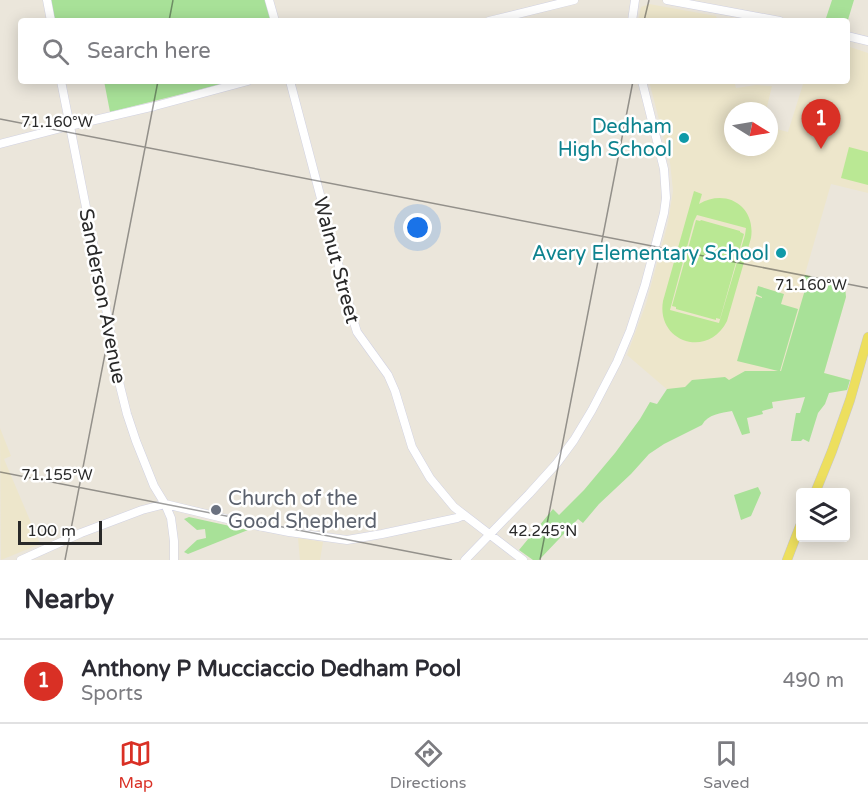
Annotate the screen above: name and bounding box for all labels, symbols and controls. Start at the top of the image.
search box [18,18,850,84]
icon: search [39,35,72,68]
text: Search here [87,38,211,64]
pin: 1 [802,100,840,149]
north arrow [724,102,778,156]
text: 71.160°W [21,113,93,131]
place label: Dedham High School [558,115,672,162]
marker: Dedham High School [677,131,691,145]
street label: Walnut Street [308,194,365,326]
street label: Sanderson Avenue [73,207,131,386]
your location [403,213,432,242]
place label: Avery Elementary School [532,242,769,266]
marker: Avery Elementary School [774,246,788,260]
text: 71.160°W [775,276,847,294]
text: 71.155°W [21,466,93,484]
place label: Church of the Good Shepherd [228,487,377,534]
map controls [796,488,850,542]
button: layers [796,488,850,542]
marker: Church of the Good Shepherd [209,503,223,517]
scale bar [18,518,102,546]
text: 100 m [27,521,76,541]
text: 42.245°N [509,522,577,540]
text: Nearby [24,584,114,615]
text: Anthony P Mucciaccio Dedham Pool [81,656,461,682]
text: 1 [37,669,50,693]
text: 490 m [783,669,844,693]
text: Sports [81,682,143,706]
tab: Map [118,737,153,793]
tab: Directions [390,737,466,793]
tab: Saved [703,737,750,793]

